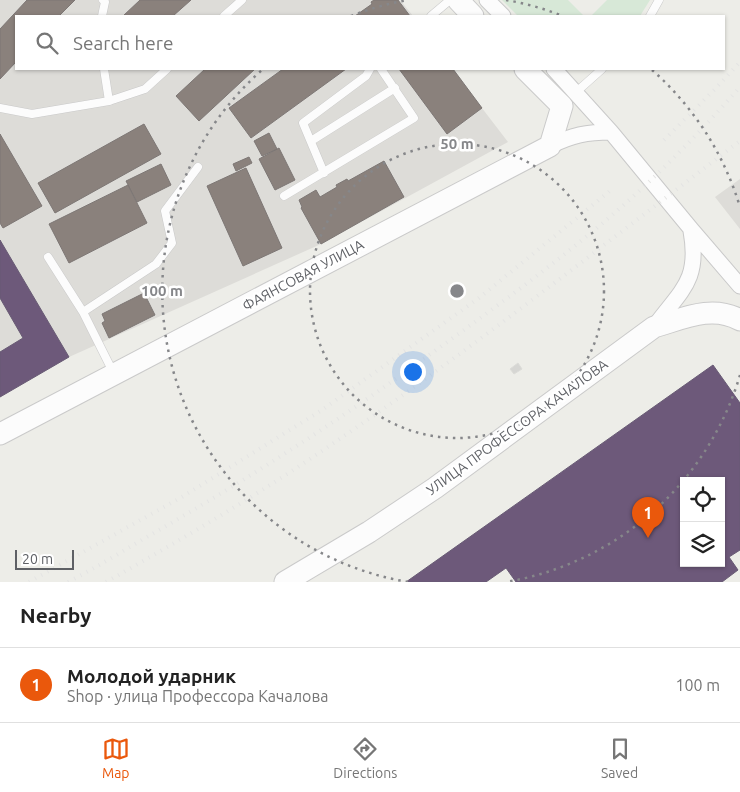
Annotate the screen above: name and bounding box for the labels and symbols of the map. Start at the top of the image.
text: 50 m [440,135,474,152]
street label: ФАЯНСОВАЯ УЛИЦА [240,236,366,314]
text: 100 m [141,282,183,299]
centre of rings [448,282,466,300]
street label: УЛИЦА ПРОФЕССОРА КАЧАЛОВА [423,356,611,498]
your location [400,359,426,385]
pin: 1 [632,497,664,538]
scale bar [15,547,74,570]

